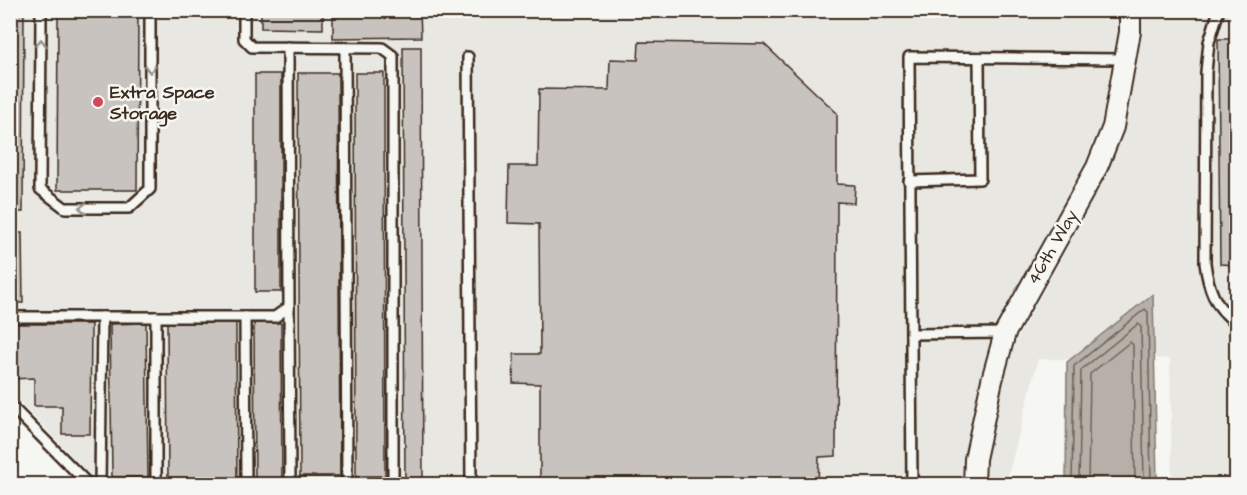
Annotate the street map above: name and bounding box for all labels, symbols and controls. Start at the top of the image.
one-way arrow [34,39,47,48]
one-way arrow [144,64,156,73]
place label: Extra Space Storage [109,80,215,127]
marker: Extra Space Storage [91,95,105,109]
one-way arrow [78,202,87,214]
street label: 46th Way [1021,205,1085,290]

